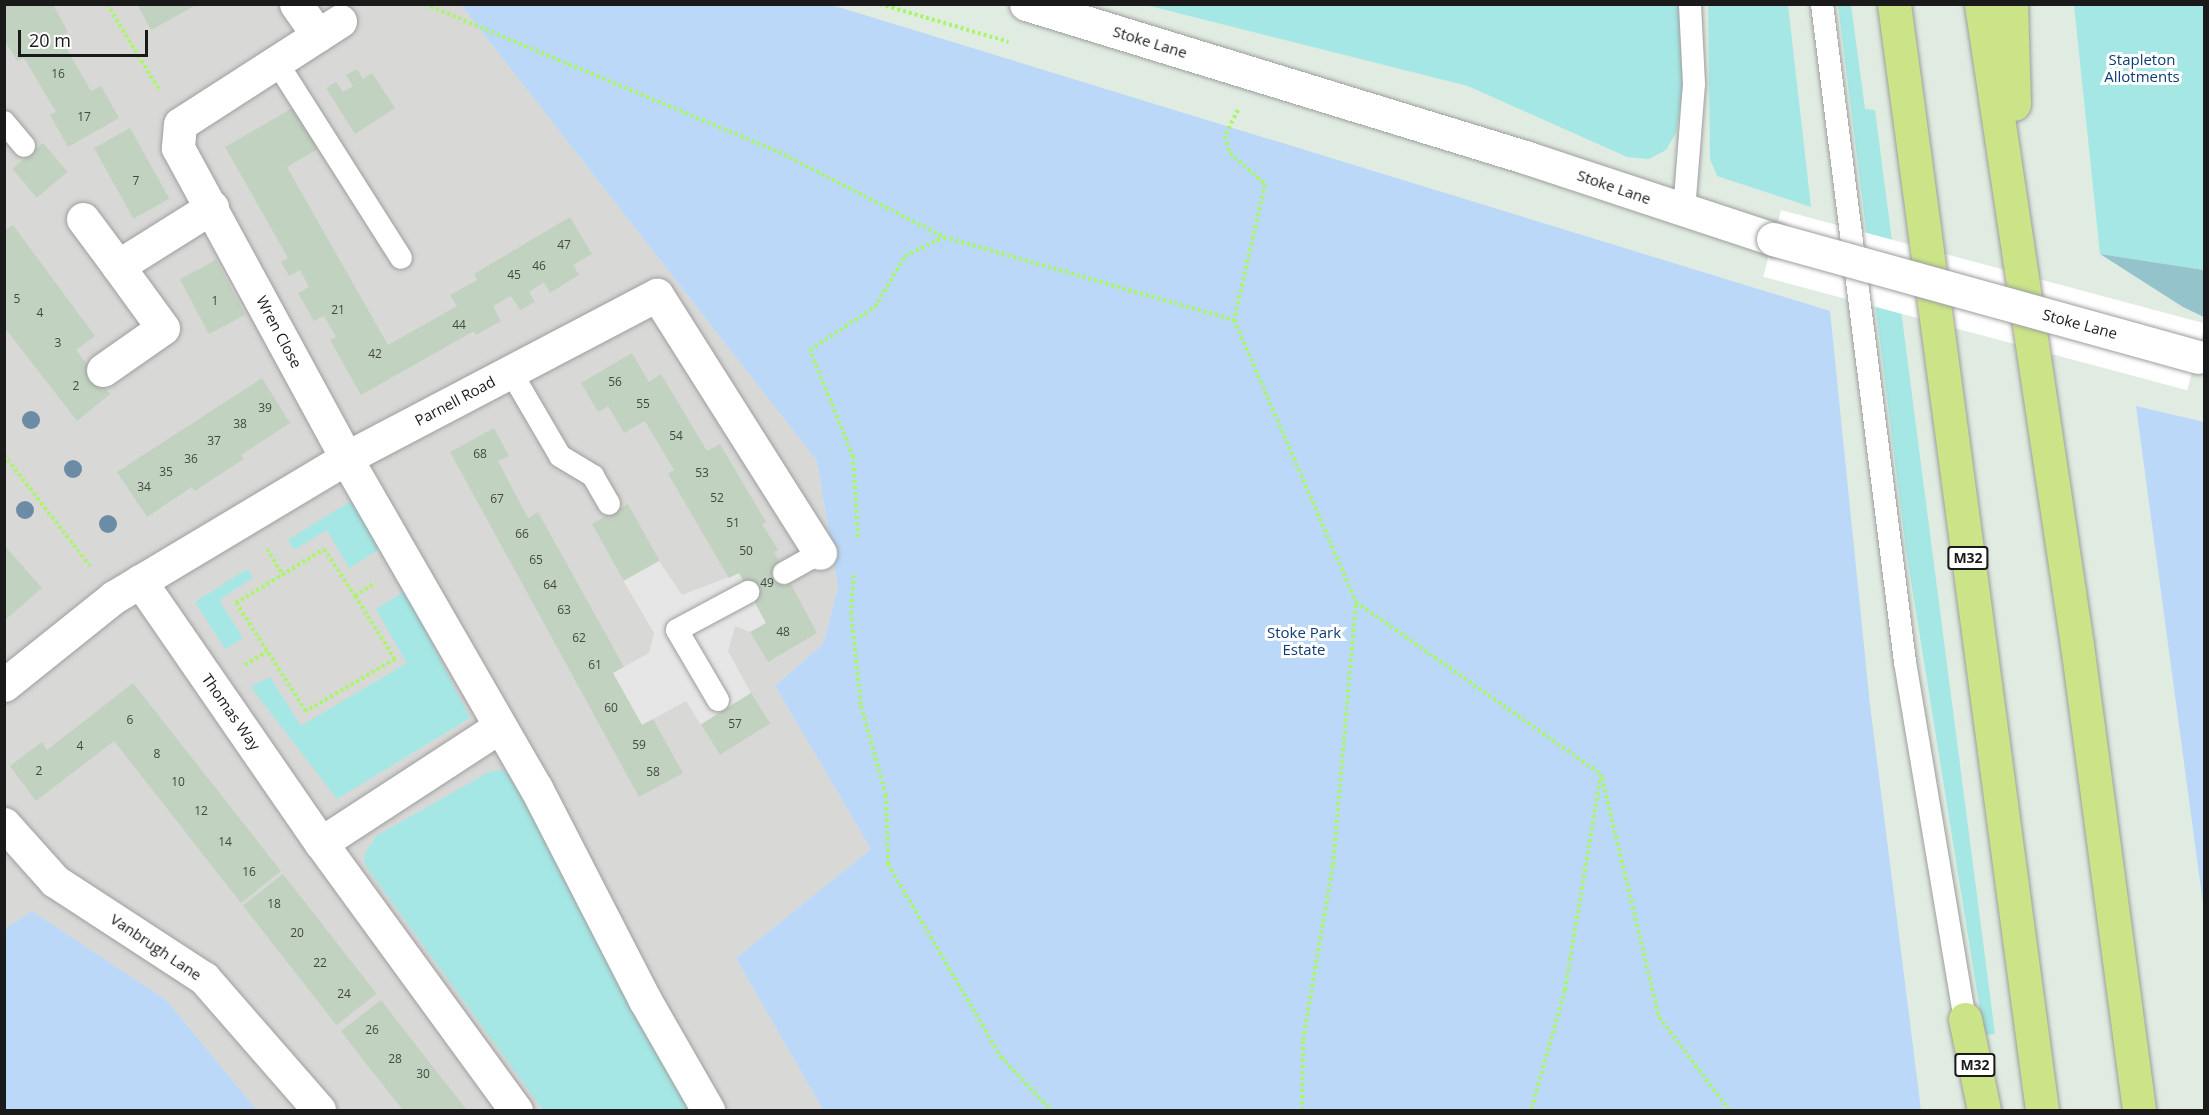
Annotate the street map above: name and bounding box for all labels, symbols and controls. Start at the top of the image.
scale bar [21,18,152,56]
street label: Stoke Lane [1111,22,1189,62]
text: 20 m [29,28,71,52]
park label: Stapleton Allotments [2104,50,2180,85]
house number: 16 [51,67,65,81]
house number: 17 [77,110,91,124]
street label: Stoke Lane [1575,166,1653,208]
house number: 7 [133,174,139,188]
house number: 47 [557,238,571,252]
house number: 46 [532,259,546,273]
house number: 45 [507,268,521,282]
house number: 5 [14,292,20,306]
street label: Wren Close [252,293,306,371]
house number: 1 [212,294,218,308]
house number: 21 [331,303,345,317]
street label: Stoke Lane [2041,305,2119,343]
house number: 4 [37,306,43,320]
house number: 44 [452,318,466,332]
house number: 3 [55,336,61,350]
house number: 42 [368,347,382,361]
street label: Parnell Road [412,372,498,430]
house number: 56 [608,375,622,389]
house number: 2 [73,379,79,393]
house number: 55 [636,397,650,411]
house number: 39 [258,401,272,415]
house number: 38 [233,417,247,431]
house number: 54 [669,429,683,443]
house number: 37 [207,434,221,448]
house number: 68 [473,447,487,461]
house number: 36 [184,452,198,466]
house number: 35 [159,465,173,479]
house number: 53 [695,466,709,480]
house number: 34 [137,480,151,494]
house number: 52 [710,491,724,505]
house number: 67 [490,492,504,506]
house number: 51 [726,516,740,530]
house number: 66 [515,527,529,541]
house number: 50 [739,544,753,558]
road number: M32 [1947,547,1989,569]
house number: 65 [529,553,543,567]
house number: 49 [760,576,774,590]
house number: 64 [543,578,557,592]
house number: 63 [557,603,571,617]
park label: Stoke Park Estate [1267,623,1341,658]
house number: 48 [776,625,790,639]
house number: 62 [572,631,586,645]
house number: 61 [588,658,602,672]
street label: Thomas Way [198,670,264,754]
house number: 60 [604,701,618,715]
house number: 6 [127,713,133,727]
house number: 57 [728,717,742,731]
house number: 59 [632,738,646,752]
house number: 4 [77,739,83,753]
house number: 8 [154,747,160,761]
house number: 2 [36,764,42,778]
house number: 58 [646,765,660,779]
house number: 10 [171,775,185,789]
house number: 12 [194,804,208,818]
house number: 14 [218,835,232,849]
house number: 16 [242,865,256,879]
house number: 18 [267,897,281,911]
street label: Vanbrugh Lane [107,910,205,984]
house number: 20 [290,926,304,940]
house number: 22 [313,956,327,970]
house number: 24 [337,987,351,1001]
house number: 26 [365,1023,379,1037]
house number: 28 [388,1052,402,1066]
road number: M32 [1954,1054,1996,1076]
house number: 30 [416,1067,430,1081]

